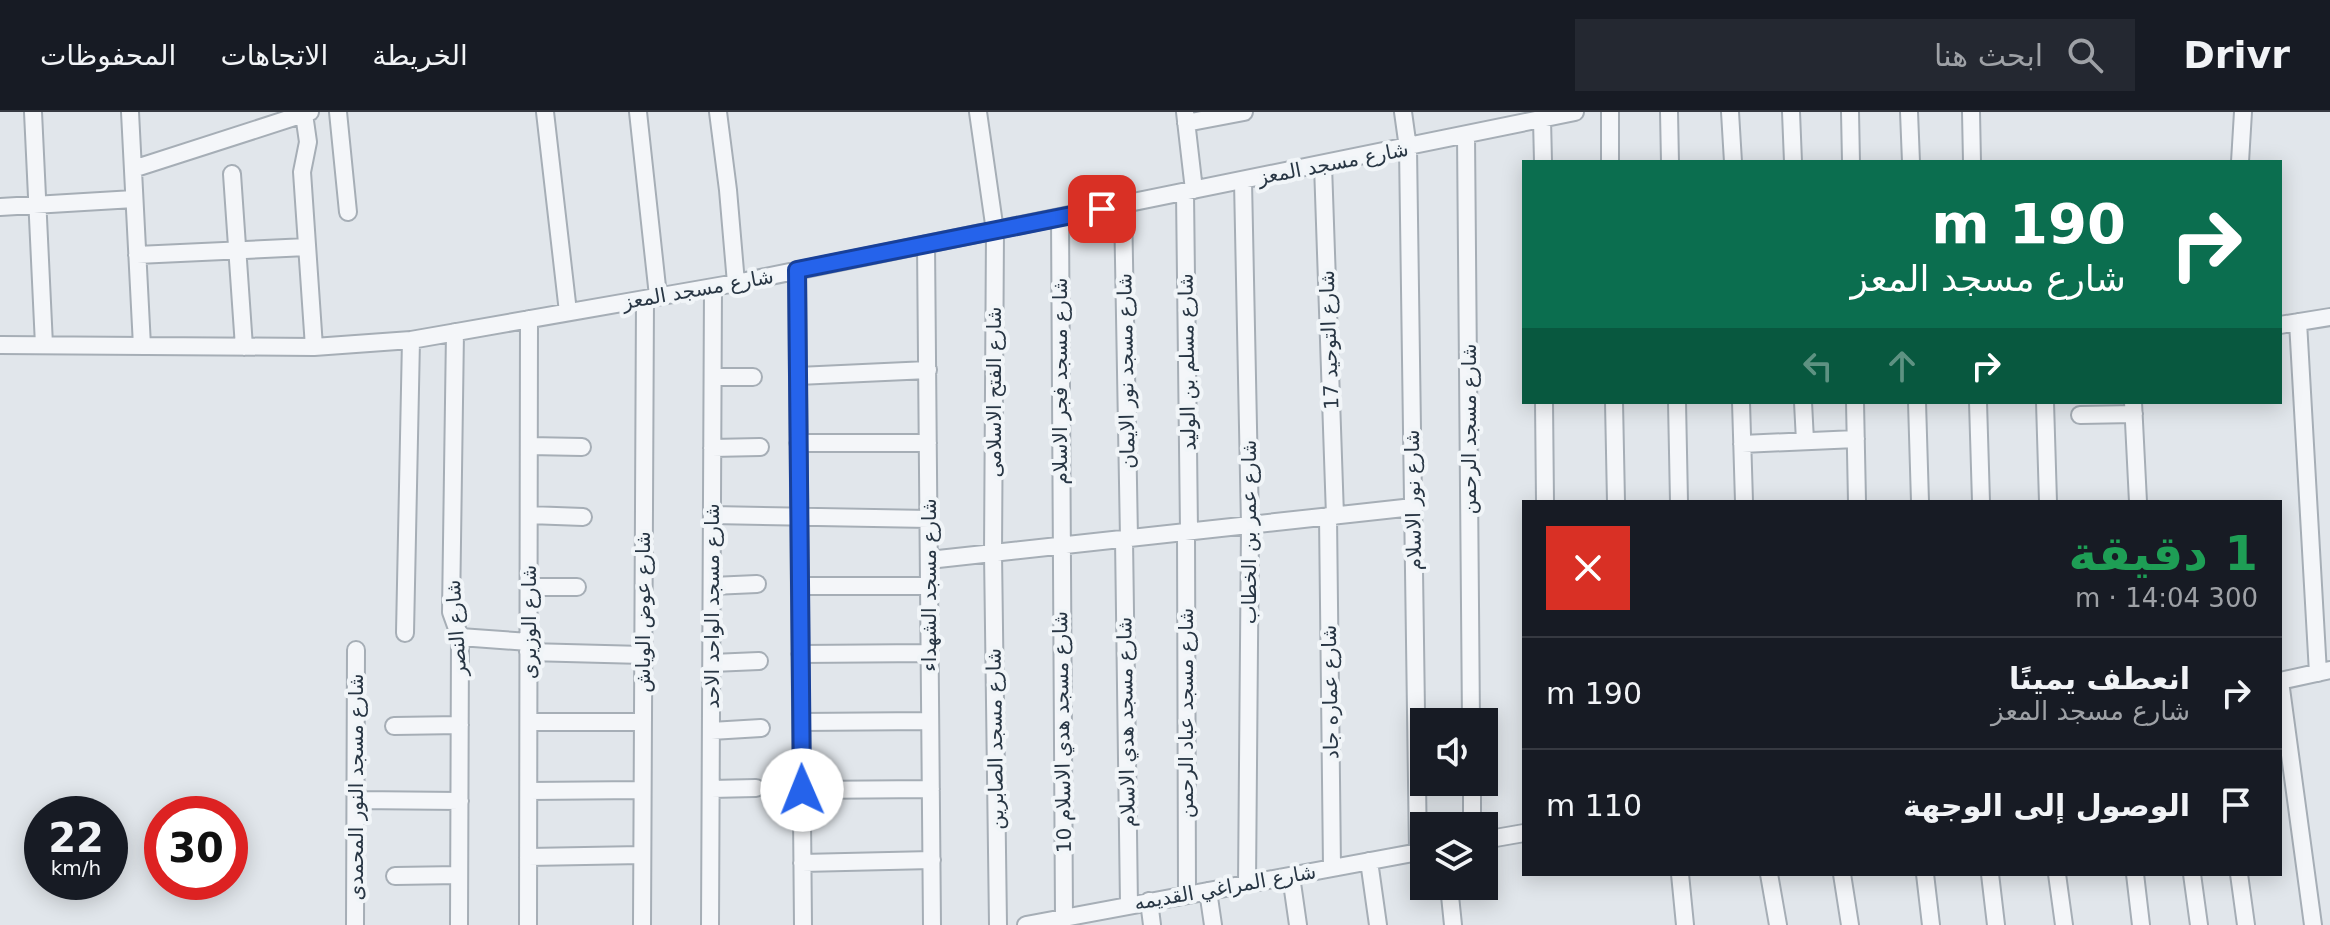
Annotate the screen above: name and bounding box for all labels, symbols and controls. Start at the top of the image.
search box [1575,19,2135,91]
icon: search [2063,33,2107,77]
text: Drivr [2183,33,2290,77]
text: ابحث هنا [1934,38,2043,73]
text: المحفوظات [40,39,176,72]
text: الاتجاهات [220,39,328,72]
text: الخريطة [372,39,468,72]
street label: شارع مسجد المعز [1255,137,1410,190]
pin [1068,175,1136,243]
icon: arrive [1080,187,1124,231]
text: 190 m [1931,191,2126,256]
icon: right [2154,192,2258,296]
text: شارع مسجد المعز [1851,258,2126,299]
street label: شارع مسجد المعز [620,264,775,314]
street label: شارع التوحيد 17 [1315,270,1343,410]
street label: شارع مسجد نور الايمان [1112,273,1140,469]
street label: شارع مسلم بن الوليد [1173,273,1201,451]
street label: شارع مسجد فجر الاسلام [1048,277,1072,485]
street label: شارع الفتح الاسلامى [982,307,1006,477]
street label: شارع مسجد الرحمن [1457,344,1481,514]
icon: left [1796,344,1840,388]
icon: ahead [1880,344,1924,388]
icon: right [1964,344,2008,388]
street label: شارع نور الاسلام [1400,429,1426,571]
street label: شارع عمر بن الخطاب [1237,440,1261,624]
street label: شارع مسجد الشهداء [917,498,941,672]
street label: شارع مسجد الواحد الاحد [700,503,724,709]
text: 1 دقيقة [2069,525,2258,581]
button: close [1546,526,1630,610]
street label: شارع عوض الوياش [631,531,655,693]
street label: شارع الوزيرى [517,565,541,679]
street label: شارع النصر [441,579,471,678]
text: 300 m · 14:04 [2075,583,2258,613]
street label: شارع مسجد عباد الرحمن [1174,608,1198,818]
street label: شارع مسجد هدي الاسلام 10 [1048,611,1077,853]
street label: شارع مسجد هدي الاسلام [1112,617,1141,827]
street label: شارع عماره جاد [1317,625,1343,759]
street label: شارع مسجد الصابرين [981,648,1009,830]
text: انعطف يمينًا [2009,661,2190,696]
icon: right [2214,671,2258,715]
street label: شارع مسجد النور المحمدى [344,674,368,901]
text: 190 m [1546,676,1642,711]
text: شارع مسجد المعز [1991,696,2190,726]
map controls [1410,708,1498,900]
button: sound [1410,708,1498,796]
position arrow [760,748,844,832]
icon: arrive [2214,783,2258,827]
text: 110 m [1546,788,1642,823]
text: الوصول إلى الوجهة [1903,788,2190,823]
speed limit sign: 30 [144,796,248,900]
button: layers [1410,812,1498,900]
text: 22 [48,815,104,861]
text: km/h [51,856,101,880]
street label: شارع المراغي القديمه [1132,859,1318,916]

